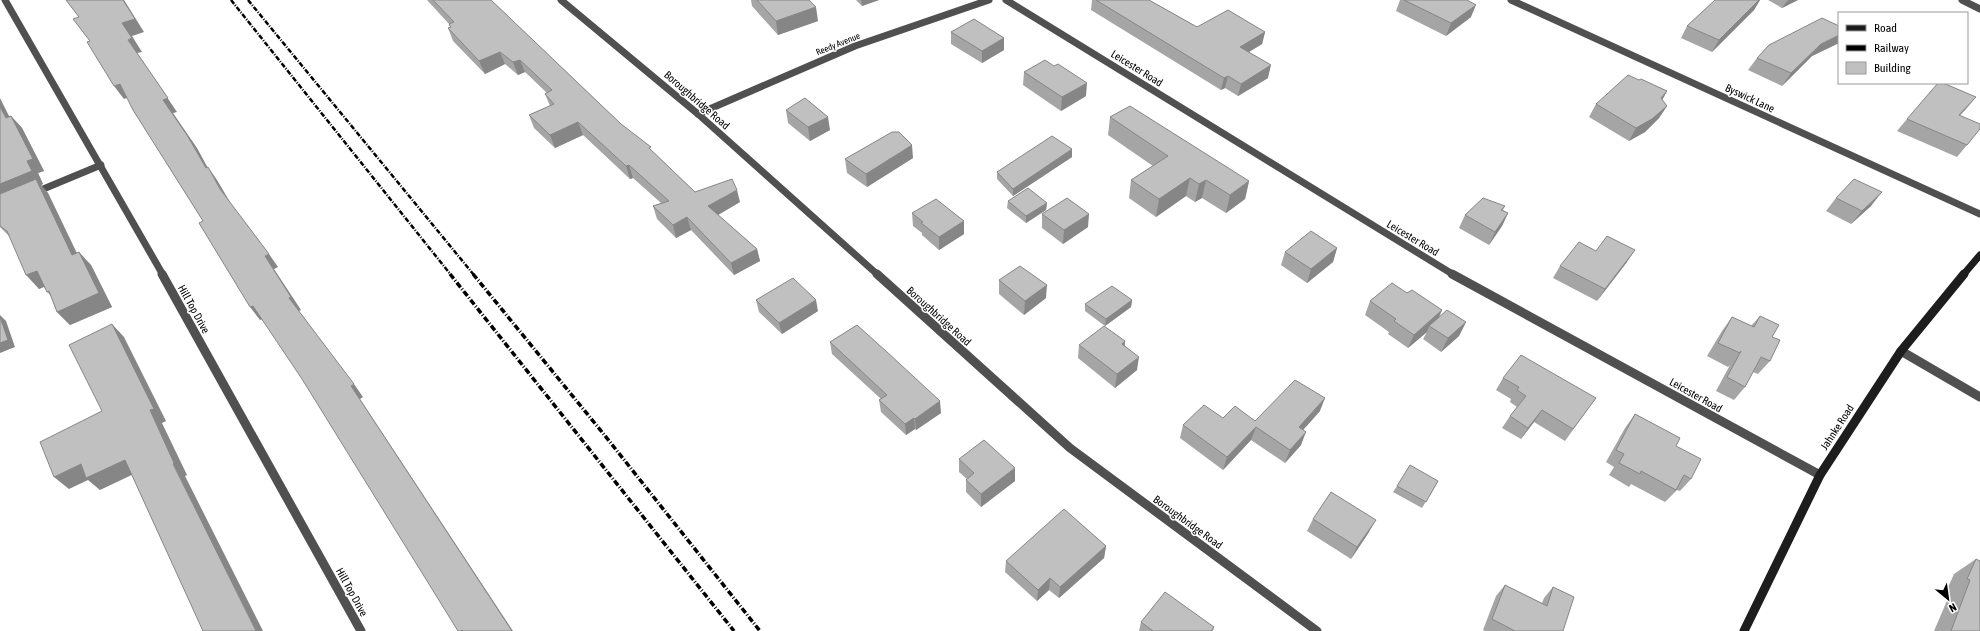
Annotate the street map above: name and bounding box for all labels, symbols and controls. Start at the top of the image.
legend [1838,12,1968,84]
text: Road [1874,21,1897,35]
street label: Reedy Avenue [814,31,862,57]
text: Railway [1874,41,1909,55]
street label: Leicester Road [1109,47,1165,89]
text: Building [1874,61,1912,75]
street label: Boroughbridge Road [662,68,732,132]
street label: Byswick Lane [1724,81,1776,115]
street label: Leicester Road [1385,218,1441,258]
street label: Hill Top Drive [176,283,212,335]
street label: Boroughbridge Road [904,284,974,348]
street label: Leicester Road [1667,376,1725,414]
street label: Jahnke Road [1818,402,1856,452]
street label: Boroughbridge Road [1151,493,1225,551]
street label: Hill Top Drive [334,566,370,618]
north arrow [1928,579,1968,619]
text: N [1947,601,1959,615]

